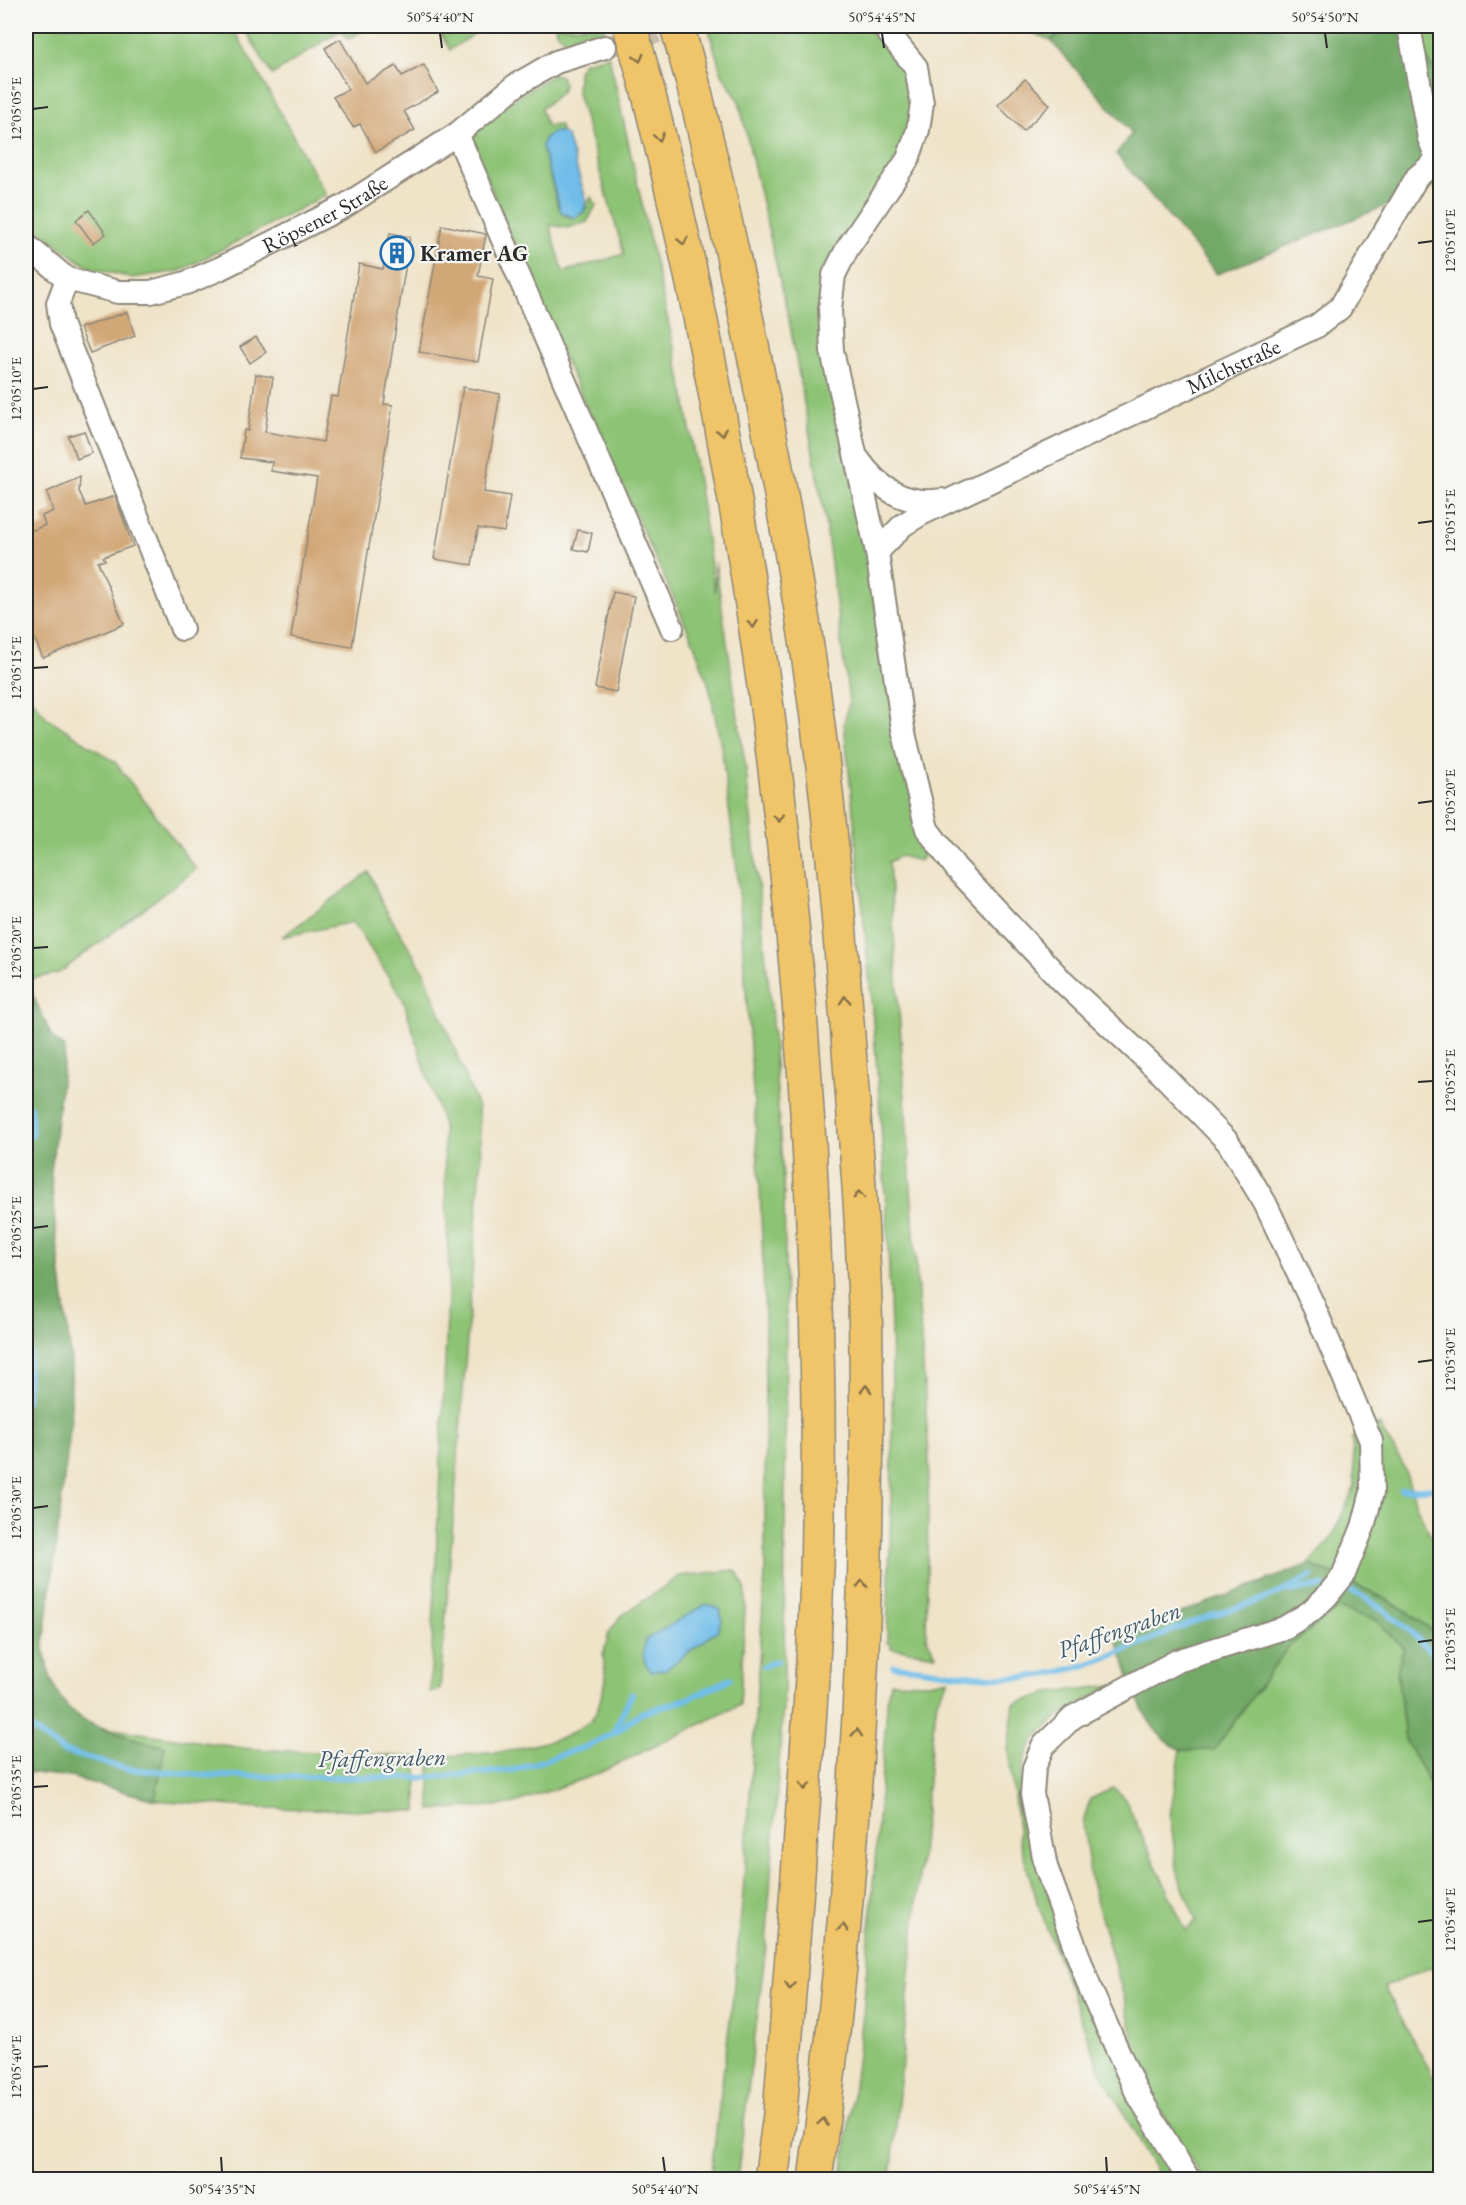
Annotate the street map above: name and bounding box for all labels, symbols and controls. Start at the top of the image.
text: 50°54'40"N [406,7,474,26]
text: 50°54'45"N [848,7,916,26]
text: 50°54'50"N [1291,7,1359,26]
one-way arrow [632,53,644,63]
text: 12°05'05"E [6,76,25,141]
one-way arrow [652,132,665,142]
street label: Röpsener Straße [257,168,393,260]
text: 12°05'10"E [1440,208,1459,273]
building icon: Kramer AG [379,235,415,271]
one-way arrow [676,236,689,246]
place label: Kramer AG [420,239,528,268]
street label: Milchstraße [1182,331,1285,401]
text: 12°05'10"E [6,356,25,421]
one-way arrow [715,427,728,437]
text: 12°05'15"E [1440,488,1459,553]
one-way arrow [747,620,759,629]
text: 12°05'15"E [6,635,25,700]
text: 12°05'20"E [1440,768,1459,833]
one-way arrow [772,813,785,822]
text: 12°05'20"E [6,915,25,980]
one-way arrow [839,995,852,1004]
text: 12°05'25"E [1440,1048,1459,1113]
one-way arrow [852,1190,865,1199]
text: 12°05'25"E [6,1195,25,1260]
text: 12°05'30"E [1440,1327,1459,1392]
one-way arrow [859,1385,872,1394]
text: 12°05'30"E [6,1475,25,1540]
one-way arrow [856,1580,869,1589]
water label: Pfaffengraben [1053,1594,1185,1665]
text: 12°05'35"E [1440,1607,1459,1672]
one-way arrow [850,1729,863,1738]
water label: Pfaffengraben [317,1741,447,1774]
text: 12°05'35"E [6,1754,25,1819]
one-way arrow [798,1782,811,1791]
text: 12°05'40"E [1440,1887,1459,1952]
one-way arrow [836,1923,849,1932]
one-way arrow [784,1982,797,1991]
text: 12°05'40"E [6,2034,25,2099]
one-way arrow [816,2117,829,2126]
text: 50°54'35"N [188,2179,256,2198]
text: 50°54'40"N [631,2179,699,2198]
text: 50°54'45"N [1073,2179,1141,2198]

